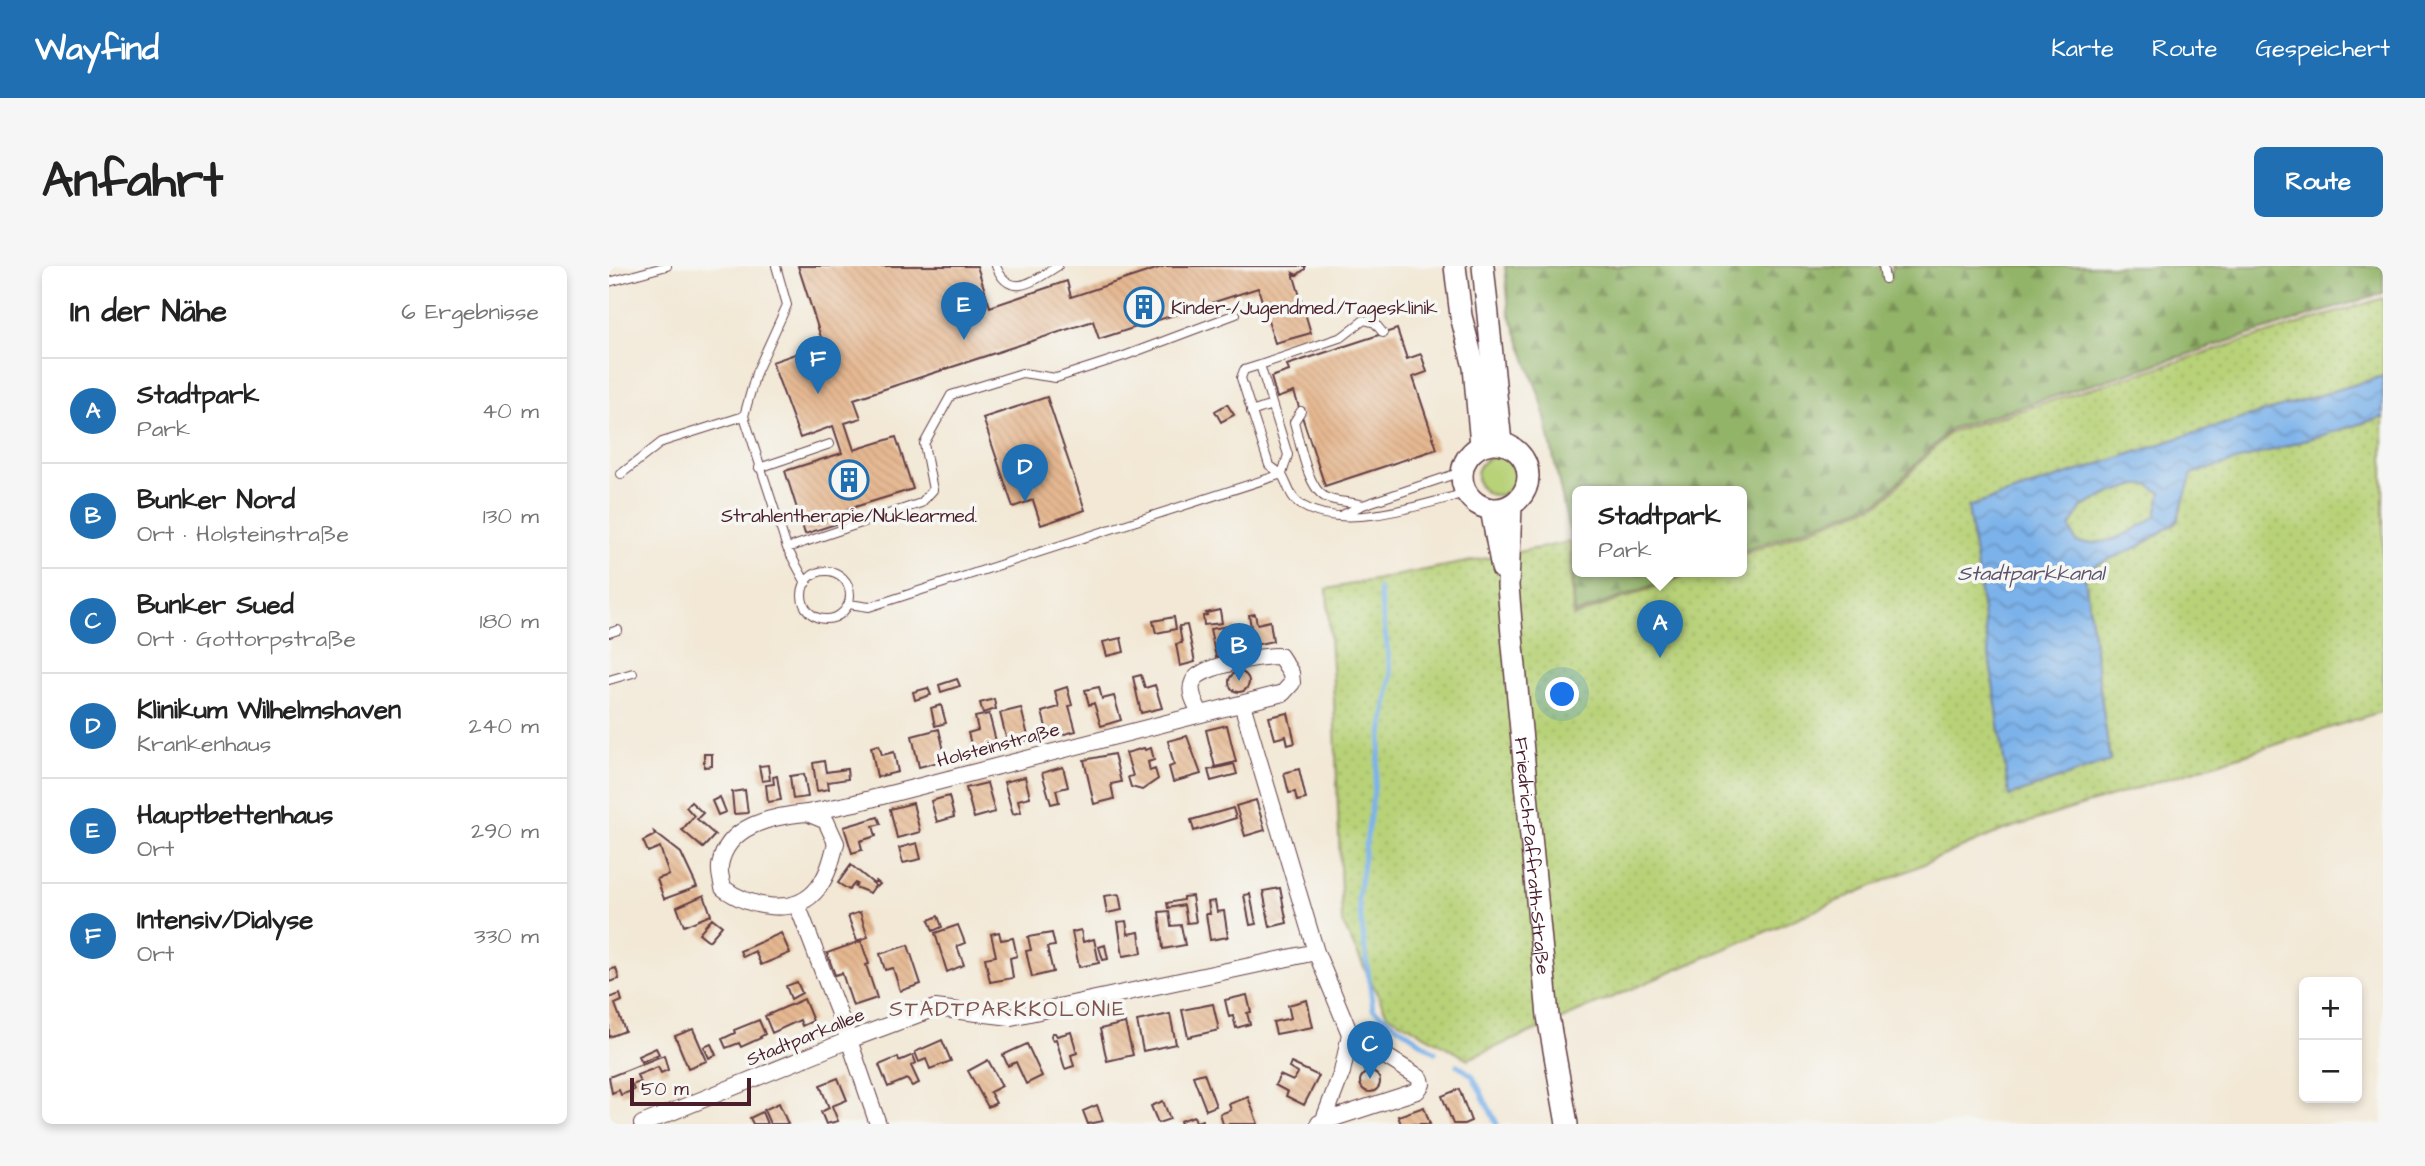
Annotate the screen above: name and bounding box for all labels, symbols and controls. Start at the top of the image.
text: Wayfind [35,26,159,72]
text: Karte [2051,32,2114,66]
text: Route [2152,32,2217,66]
text: Gespeichert [2255,32,2390,66]
button: Route [2254,147,2383,217]
text: Anfahrt [42,148,223,216]
pin: E [941,282,987,340]
building icon: Kinder-/Jugendmed./Tagesklinik [1123,286,1165,328]
text: In der Nähe [70,291,227,333]
place label: Kinder-/Jugendmed./Tagesklinik [1171,295,1438,323]
text: 6 Ergebnisse [401,296,539,328]
pin: F [795,336,841,394]
text: Stadtpark [137,377,259,413]
text: A [86,395,100,427]
text: 40 m [482,395,539,427]
text: Park [137,413,190,445]
pin: D [1002,444,1048,502]
building icon: Strahlentherapie/Nuklearmed. [828,459,870,501]
text: Bunker Nord [137,482,295,518]
popup [1572,486,1747,577]
text: Stadtpark [1598,498,1721,534]
text: B [85,500,101,532]
text: 130 m [483,500,539,532]
place label: Strahlentherapie/Nuklearmed. [721,503,977,530]
text: Ort · Holsteinstraße [137,518,349,550]
text: Park [1598,534,1652,566]
water label: Stadtparkkanal [1958,559,2107,588]
text: Bunker Sued [137,587,294,623]
pin: A [1637,600,1683,658]
text: C [85,605,101,637]
text: 180 m [480,605,539,637]
text: Ort · Gottorpstraße [137,623,356,655]
pin: B [1216,623,1262,681]
your location [1545,677,1579,711]
text: Klinikum Wilhelmshaven [137,692,401,728]
text: D [86,710,100,742]
text: 240 m [469,710,539,742]
street label: Holsteinstraße [934,716,1063,775]
text: Krankenhaus [137,728,271,760]
street label: Friedrich-Paffrath-Straße [1507,736,1556,976]
text: Hauptbettenhaus [137,797,333,833]
text: E [86,815,100,847]
text: 290 m [471,815,539,847]
text: Ort [137,833,174,865]
text: Intensiv/Dialyse [137,902,313,938]
text: F [85,920,101,952]
text: 330 m [474,920,539,952]
text: Ort [137,938,174,970]
map controls [2299,977,2362,1103]
button: + [2299,977,2362,1040]
district label: STADTPARKKOLONIE [889,995,1127,1024]
street label: Stadtparkallee [742,1001,869,1073]
pin: C [1347,1021,1393,1079]
button: − [2299,1040,2362,1103]
scale bar [630,1075,751,1107]
text: 50 m [641,1076,689,1103]

